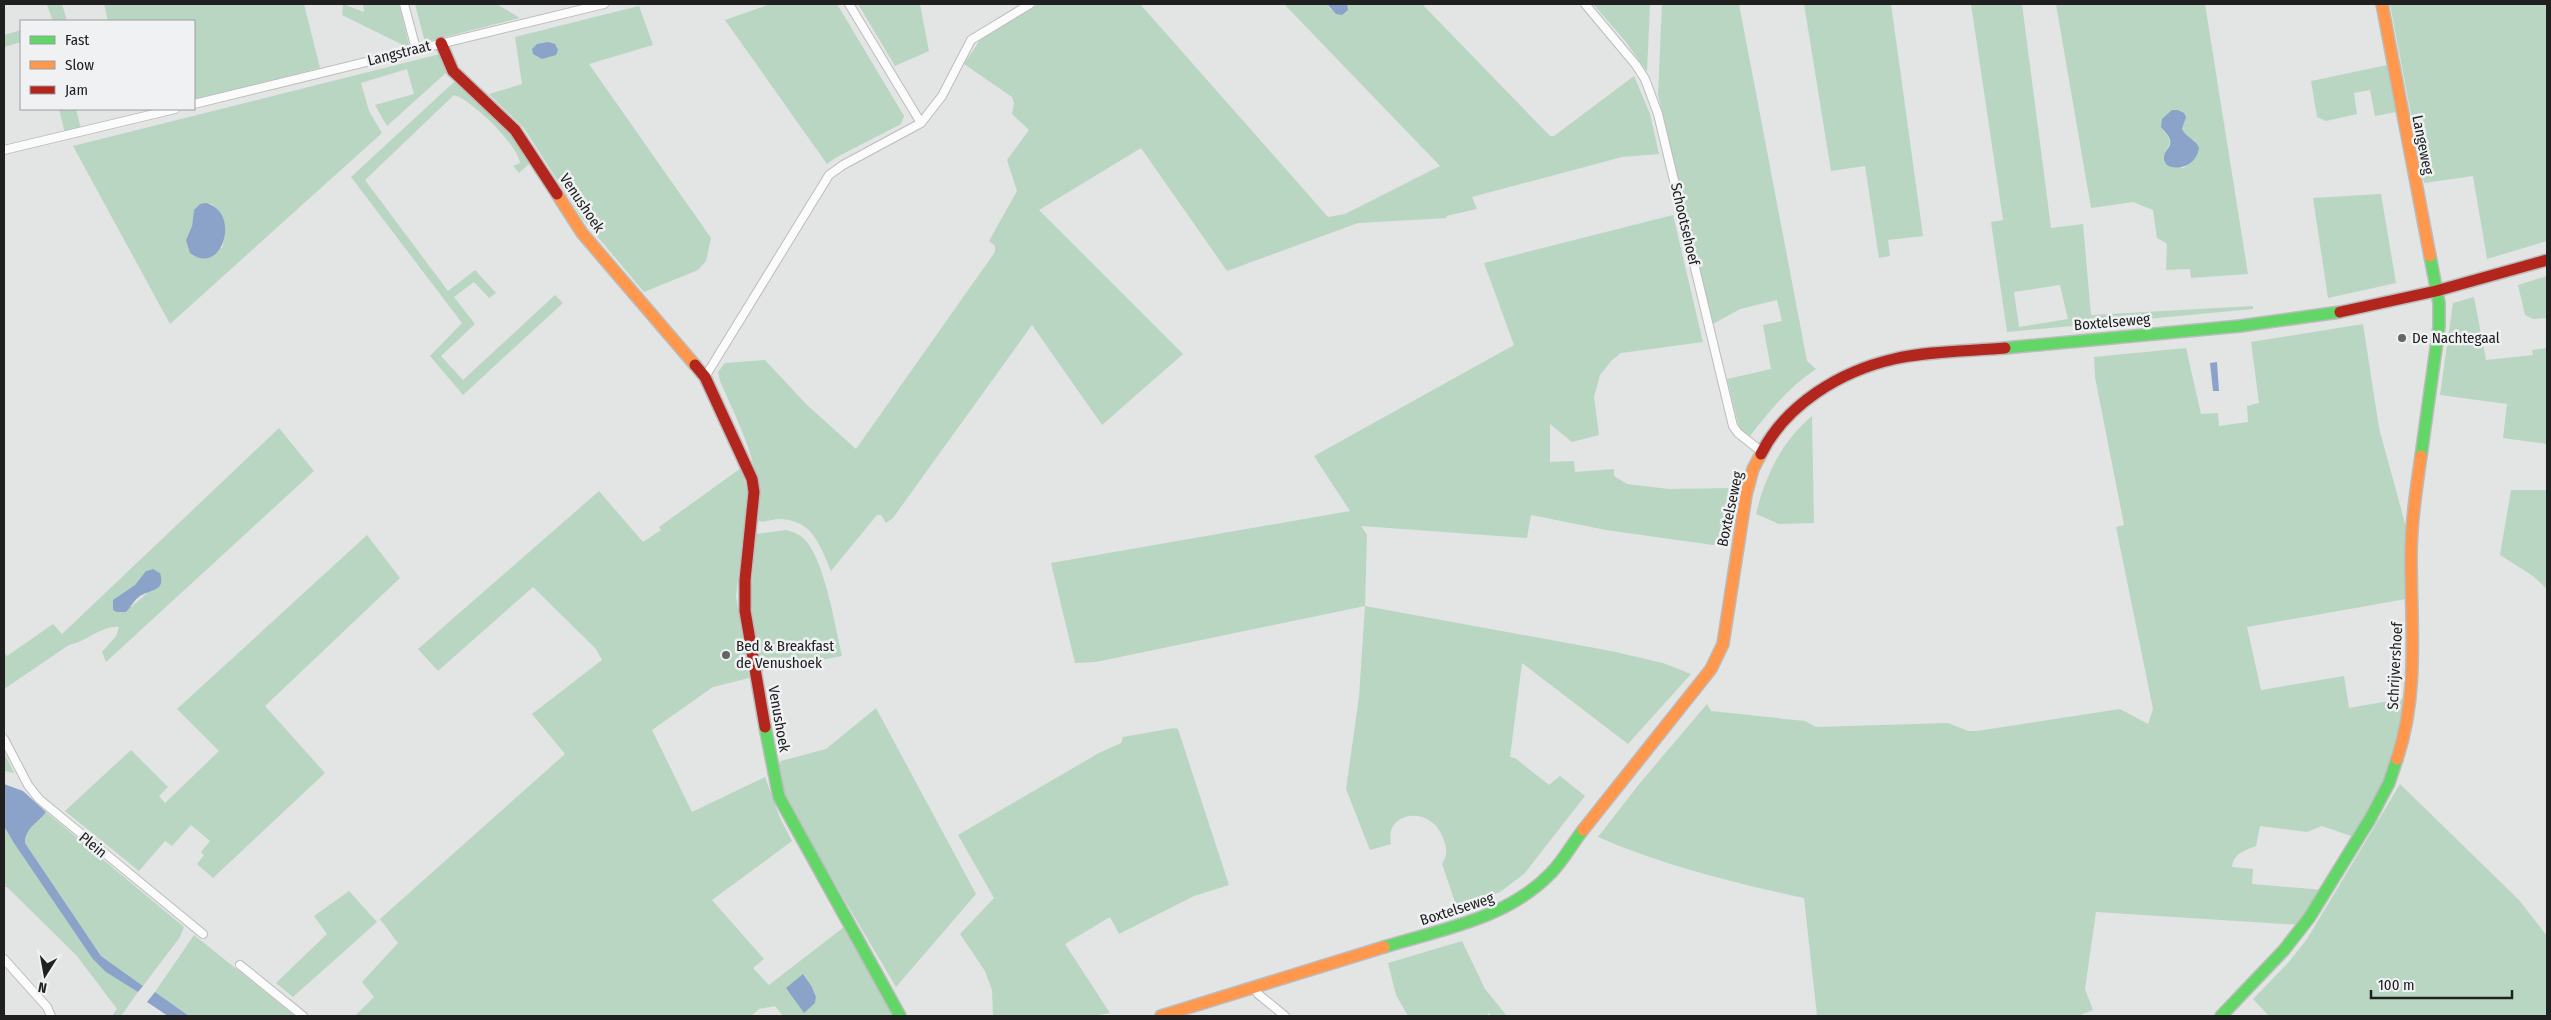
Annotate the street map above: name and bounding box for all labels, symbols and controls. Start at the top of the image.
legend [20,20,195,110]
text: Fast [65,31,89,49]
street label: Langstraat [366,36,432,70]
text: Slow [65,56,94,74]
text: Jam [65,81,88,99]
street label: Langeweg [2408,114,2438,176]
street label: Venushoek [556,170,608,236]
street label: Schootsehoef [1667,181,1704,268]
street label: Boxtelseweg [2073,310,2151,334]
place label: De Nachtegaal [2412,329,2500,347]
marker: De Nachtegaal [2396,332,2408,344]
street label: Boxtelseweg [1713,470,1747,548]
street label: Schrijvershoef [2384,620,2406,710]
place label: Bed & Breakfast de Venushoek [736,637,834,672]
marker: Bed & Breakfast de Venushoek [720,649,732,661]
street label: Venushoek [764,684,794,754]
street label: Plein [75,828,111,862]
street label: Boxtelseweg [1418,889,1496,929]
north arrow [20,950,70,1000]
scale bar [2371,968,2512,1000]
text: 100 m [2378,976,2415,994]
text: N [37,978,48,996]

